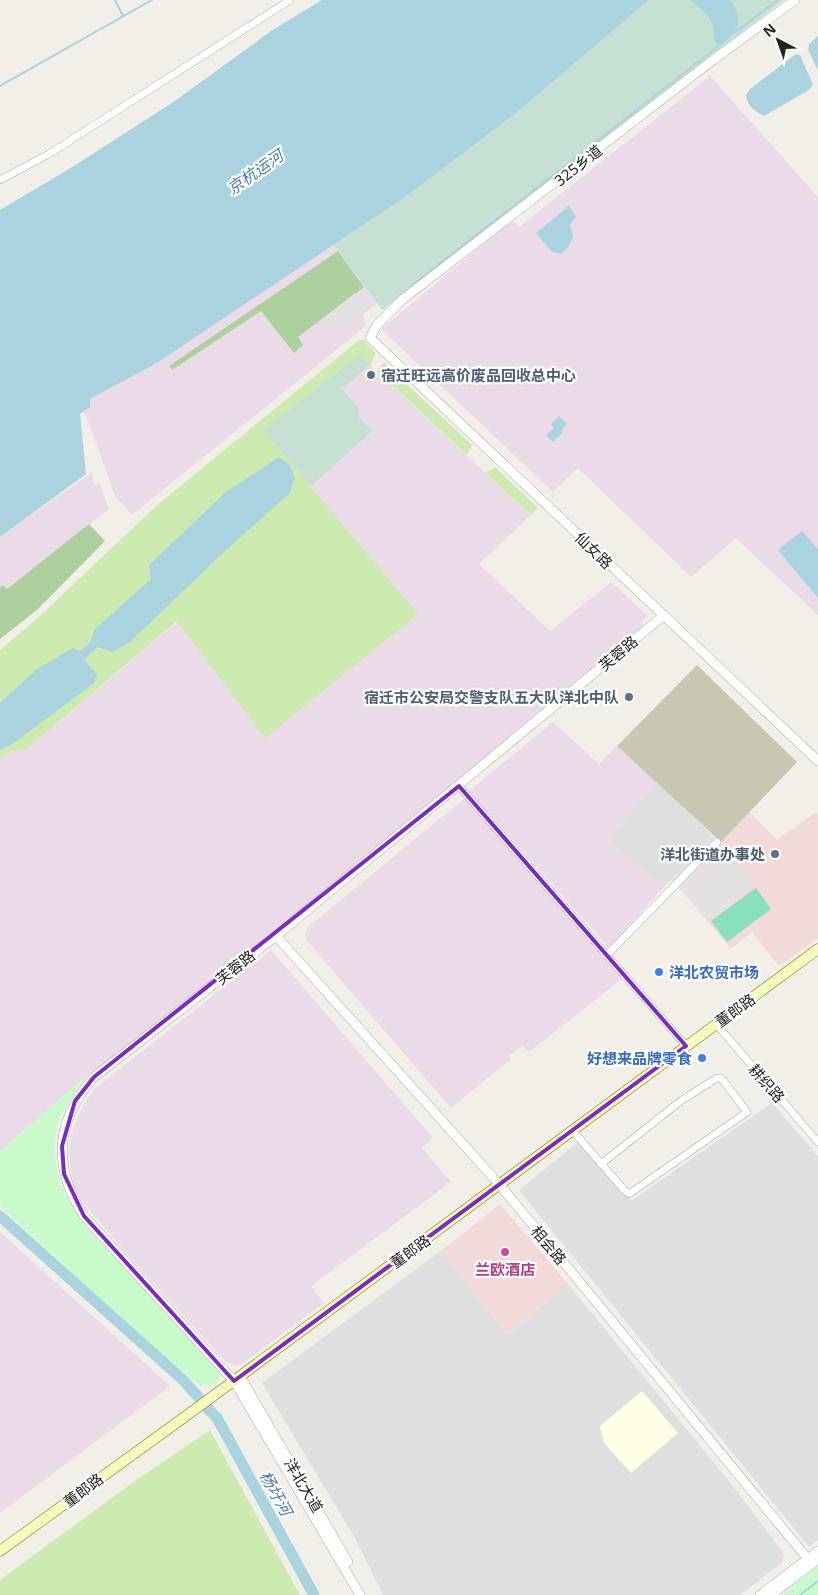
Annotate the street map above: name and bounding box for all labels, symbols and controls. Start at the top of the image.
north arrow [753,15,803,65]
text: N [759,19,780,41]
street label: 325乡道 [550,140,606,190]
water label: 京杭运河 [222,143,290,199]
place label: 宿迁旺远高价废品回收总中心 [381,365,576,385]
marker: 宿迁旺远高价废品回收总中心 [365,369,377,381]
street label: 仙女路 [571,527,617,573]
street label: 芙蓉路 [594,631,642,675]
place label: 宿迁市公安局交警支队五大队洋北中队 [364,687,619,707]
marker: 宿迁市公安局交警支队五大队洋北中队 [623,691,635,703]
place label: 洋北街道办事处 [660,844,765,864]
marker: 洋北街道办事处 [769,848,781,860]
street label: 芙蓉路 [211,945,259,989]
place label: 洋北农贸市场 [669,962,759,982]
marker: 洋北农贸市场 [653,966,665,978]
street label: 董郎路 [711,989,759,1031]
place label: 好想来品牌零食 [587,1048,692,1068]
marker: 好想来品牌零食 [696,1052,708,1064]
street label: 耕织路 [745,1059,789,1107]
street label: 相会路 [527,1221,571,1269]
street label: 董郎路 [386,1230,434,1272]
marker: 兰欧酒店 [499,1246,511,1258]
place label: 兰欧酒店 [475,1259,535,1279]
street label: 洋北大道 [280,1454,328,1516]
water label: 杨圩河 [255,1467,299,1522]
street label: 董郎路 [59,1468,107,1512]

